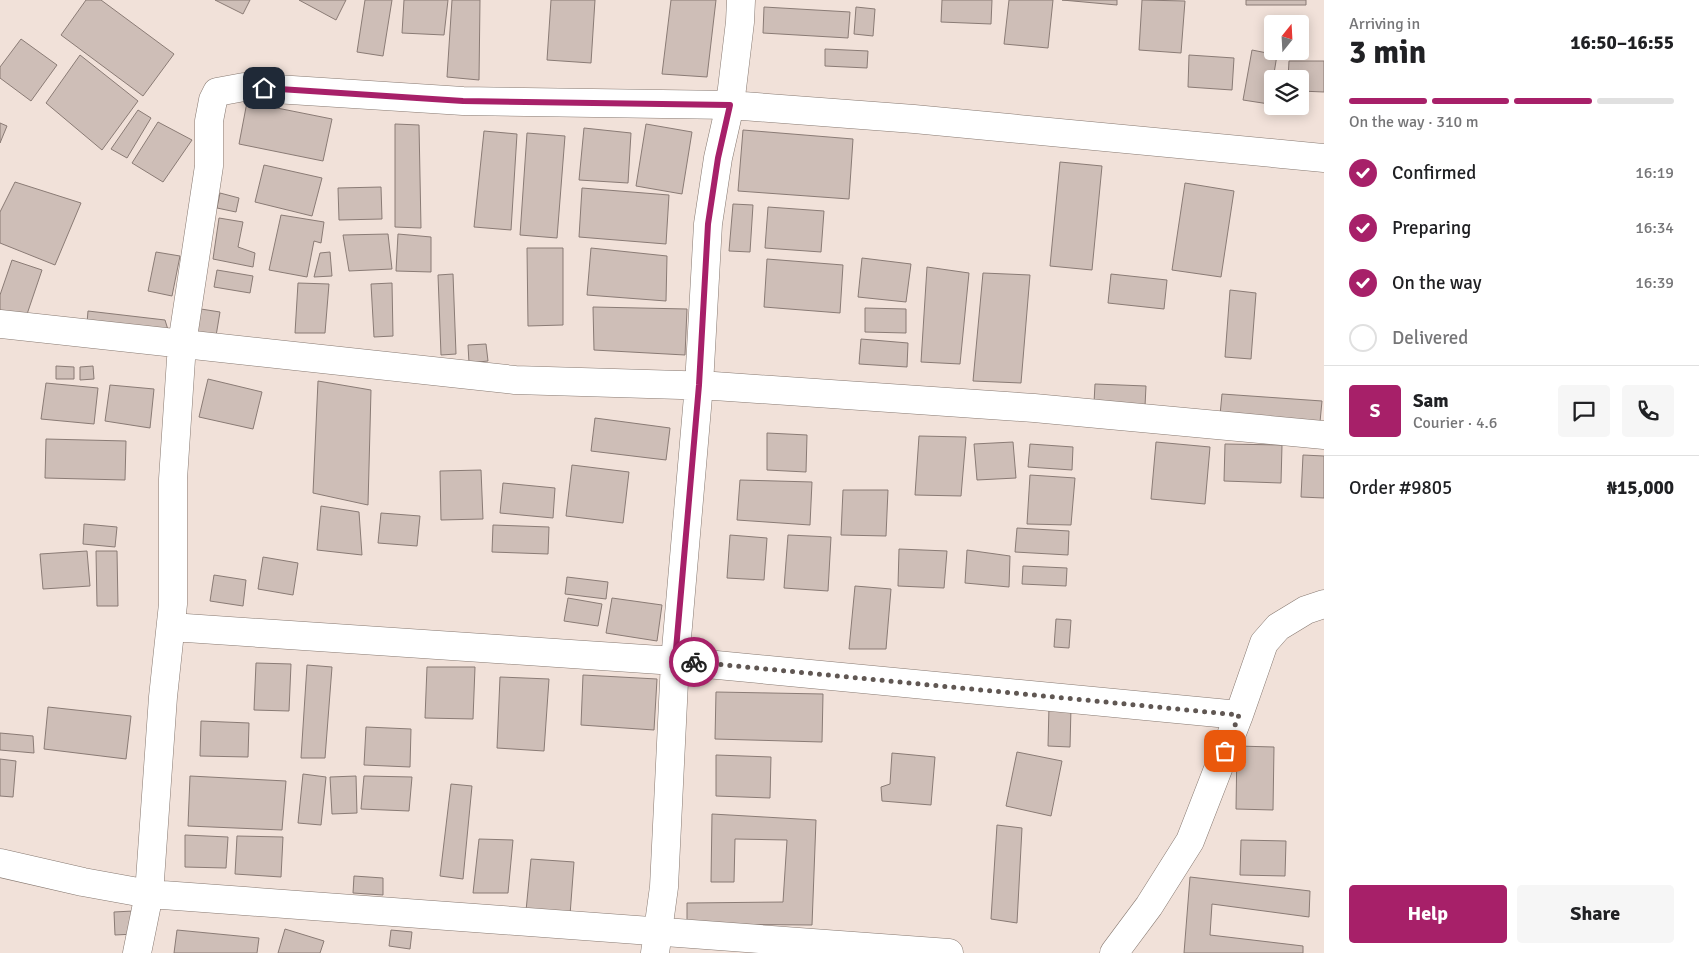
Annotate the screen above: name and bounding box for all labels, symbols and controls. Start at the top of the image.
text: Arriving in [1349,14,1420,34]
north arrow [1264,15,1309,60]
map controls [1264,15,1309,115]
text: 16:50–16:55 [1570,31,1674,55]
text: 3 min [1349,33,1426,72]
pin [243,67,285,109]
button: layers [1264,70,1309,115]
icon: home [250,74,278,102]
text: On the way · 310 m [1349,112,1479,132]
icon: check [1349,159,1377,187]
text: Confirmed [1392,161,1476,185]
text: 16:19 [1635,163,1674,183]
icon: check [1349,214,1377,242]
text: Preparing [1392,216,1471,240]
text: 16:34 [1635,218,1674,238]
icon: check [1349,269,1377,297]
text: On the way [1392,271,1482,295]
text: 16:39 [1635,273,1674,293]
text: Delivered [1392,326,1468,350]
button: chat [1558,385,1610,437]
button: phone [1622,385,1674,437]
text: Sam [1413,389,1449,413]
text: S [1370,399,1380,423]
text: Courier · 4.6 [1413,413,1497,433]
text: Order #9805 [1349,476,1452,500]
text: ₦15,000 [1607,476,1674,500]
courier [669,637,719,687]
icon: bike [680,648,708,676]
pin [1204,730,1246,772]
icon: bag [1211,737,1239,765]
button: Help [1349,885,1507,943]
button: Share [1517,885,1674,943]

